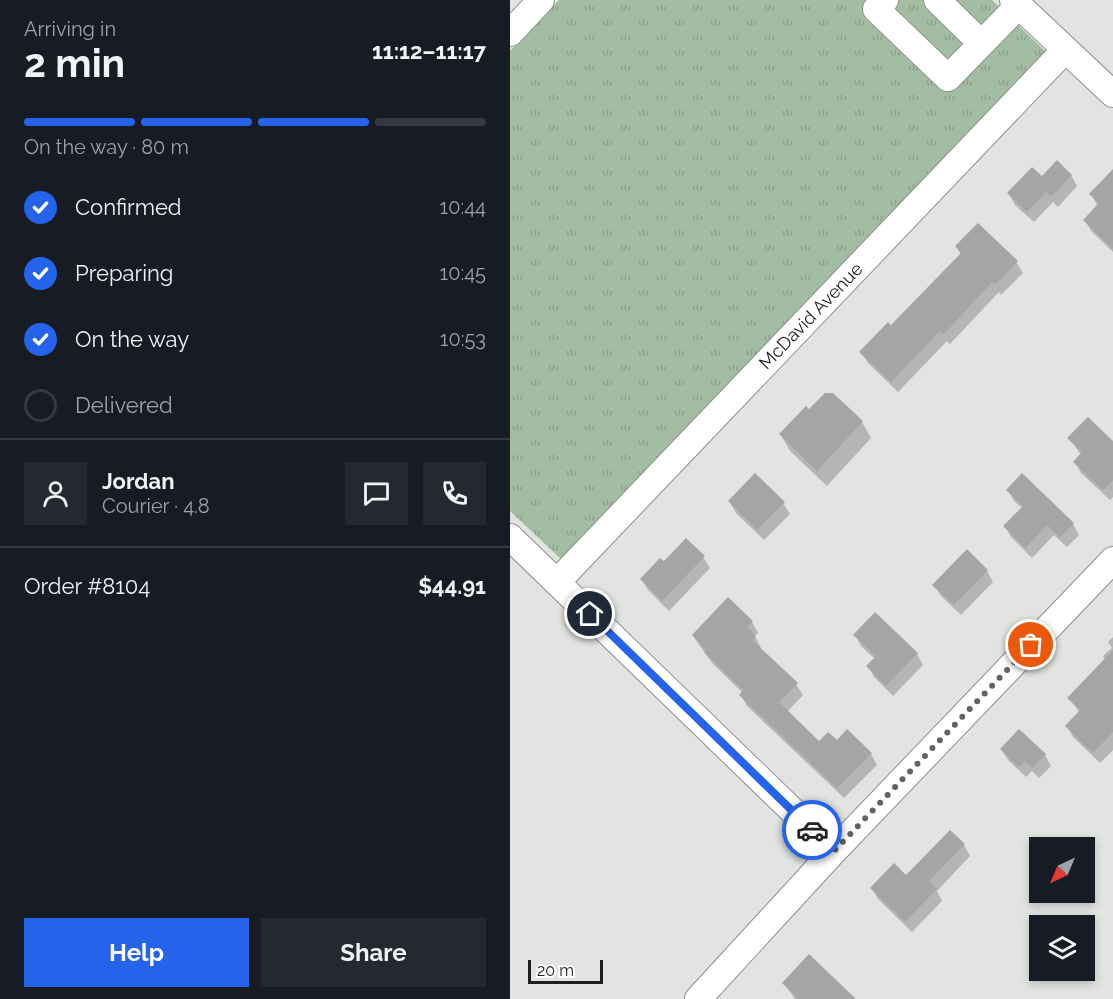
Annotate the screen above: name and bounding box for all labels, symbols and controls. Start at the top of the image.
text: Arriving in [24,17,116,41]
text: 11:12–11:17 [372,38,486,64]
text: 2 min [24,40,125,86]
text: On the way · 80 m [24,135,189,159]
icon: check [24,191,57,224]
text: Confirmed [75,194,182,220]
text: 10:44 [440,195,486,219]
icon: check [24,257,57,290]
street label: McDavid Avenue [755,258,867,373]
text: Preparing [75,260,173,286]
text: 10:45 [440,261,486,285]
icon: check [24,323,57,356]
text: On the way [75,326,189,352]
text: 10:53 [440,327,486,351]
text: Delivered [75,392,173,418]
button: person [24,462,87,525]
button: chat [345,462,408,525]
button: phone [423,462,486,525]
text: Jordan [102,468,174,494]
text: Courier · 4.8 [102,494,210,518]
text: Order #8104 [24,573,150,599]
text: $44.91 [418,573,486,599]
pin [564,588,615,639]
icon: home [573,597,606,630]
pin [1005,619,1056,670]
icon: bag [1014,628,1047,661]
courier [782,800,842,860]
icon: car [796,814,829,847]
north arrow [1029,837,1095,903]
map controls [1029,837,1095,981]
button: layers [1029,915,1095,981]
button: Help [24,918,249,987]
button: Share [261,918,486,987]
scale bar [528,957,603,984]
text: 20 m [537,961,574,980]

